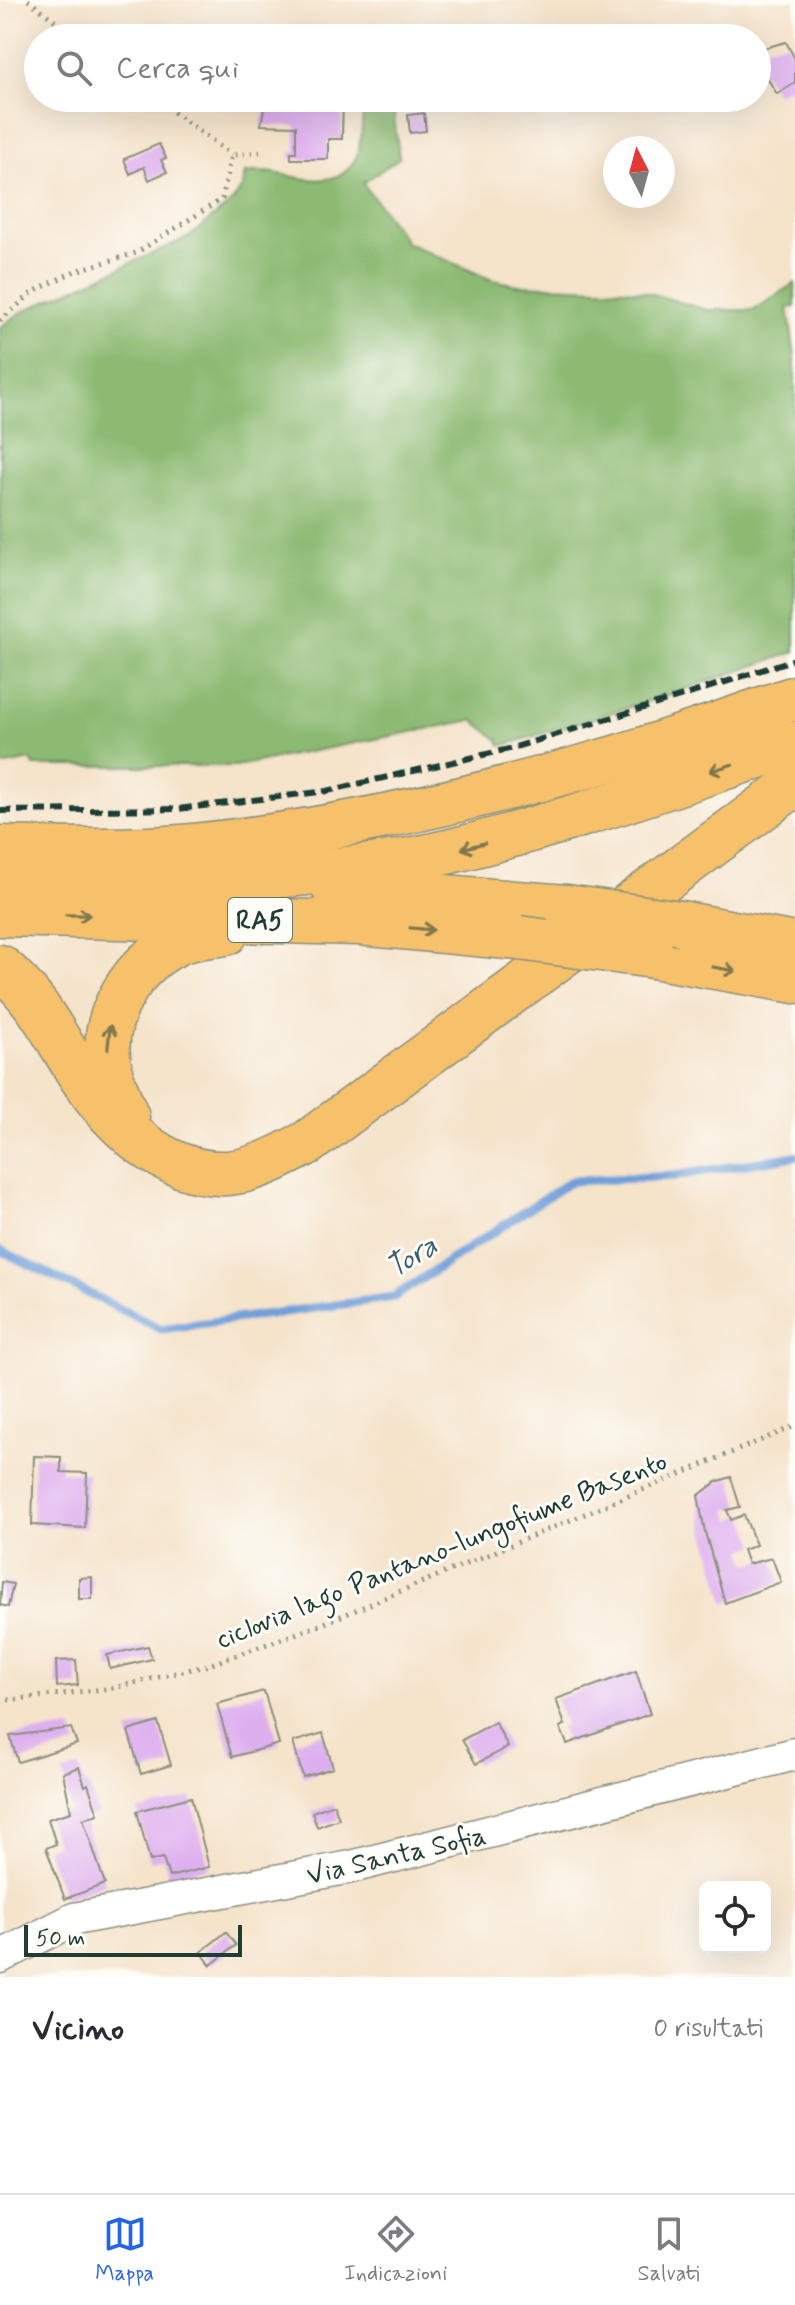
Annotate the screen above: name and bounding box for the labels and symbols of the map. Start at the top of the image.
north arrow [603,136,675,208]
one-way arrow [709,762,734,777]
one-way arrow [460,839,486,854]
road number: RA5 [228,898,292,942]
one-way arrow [64,907,91,923]
one-way arrow [408,922,435,937]
one-way arrow [711,962,736,977]
one-way arrow [102,1024,117,1051]
water label: Tora [379,1227,445,1288]
street label: ciclovia lago Pantano-lungofiume Basento [211,1444,674,1662]
street label: Via Santa Sofia [303,1818,490,1895]
scale bar [24,1921,242,1957]

